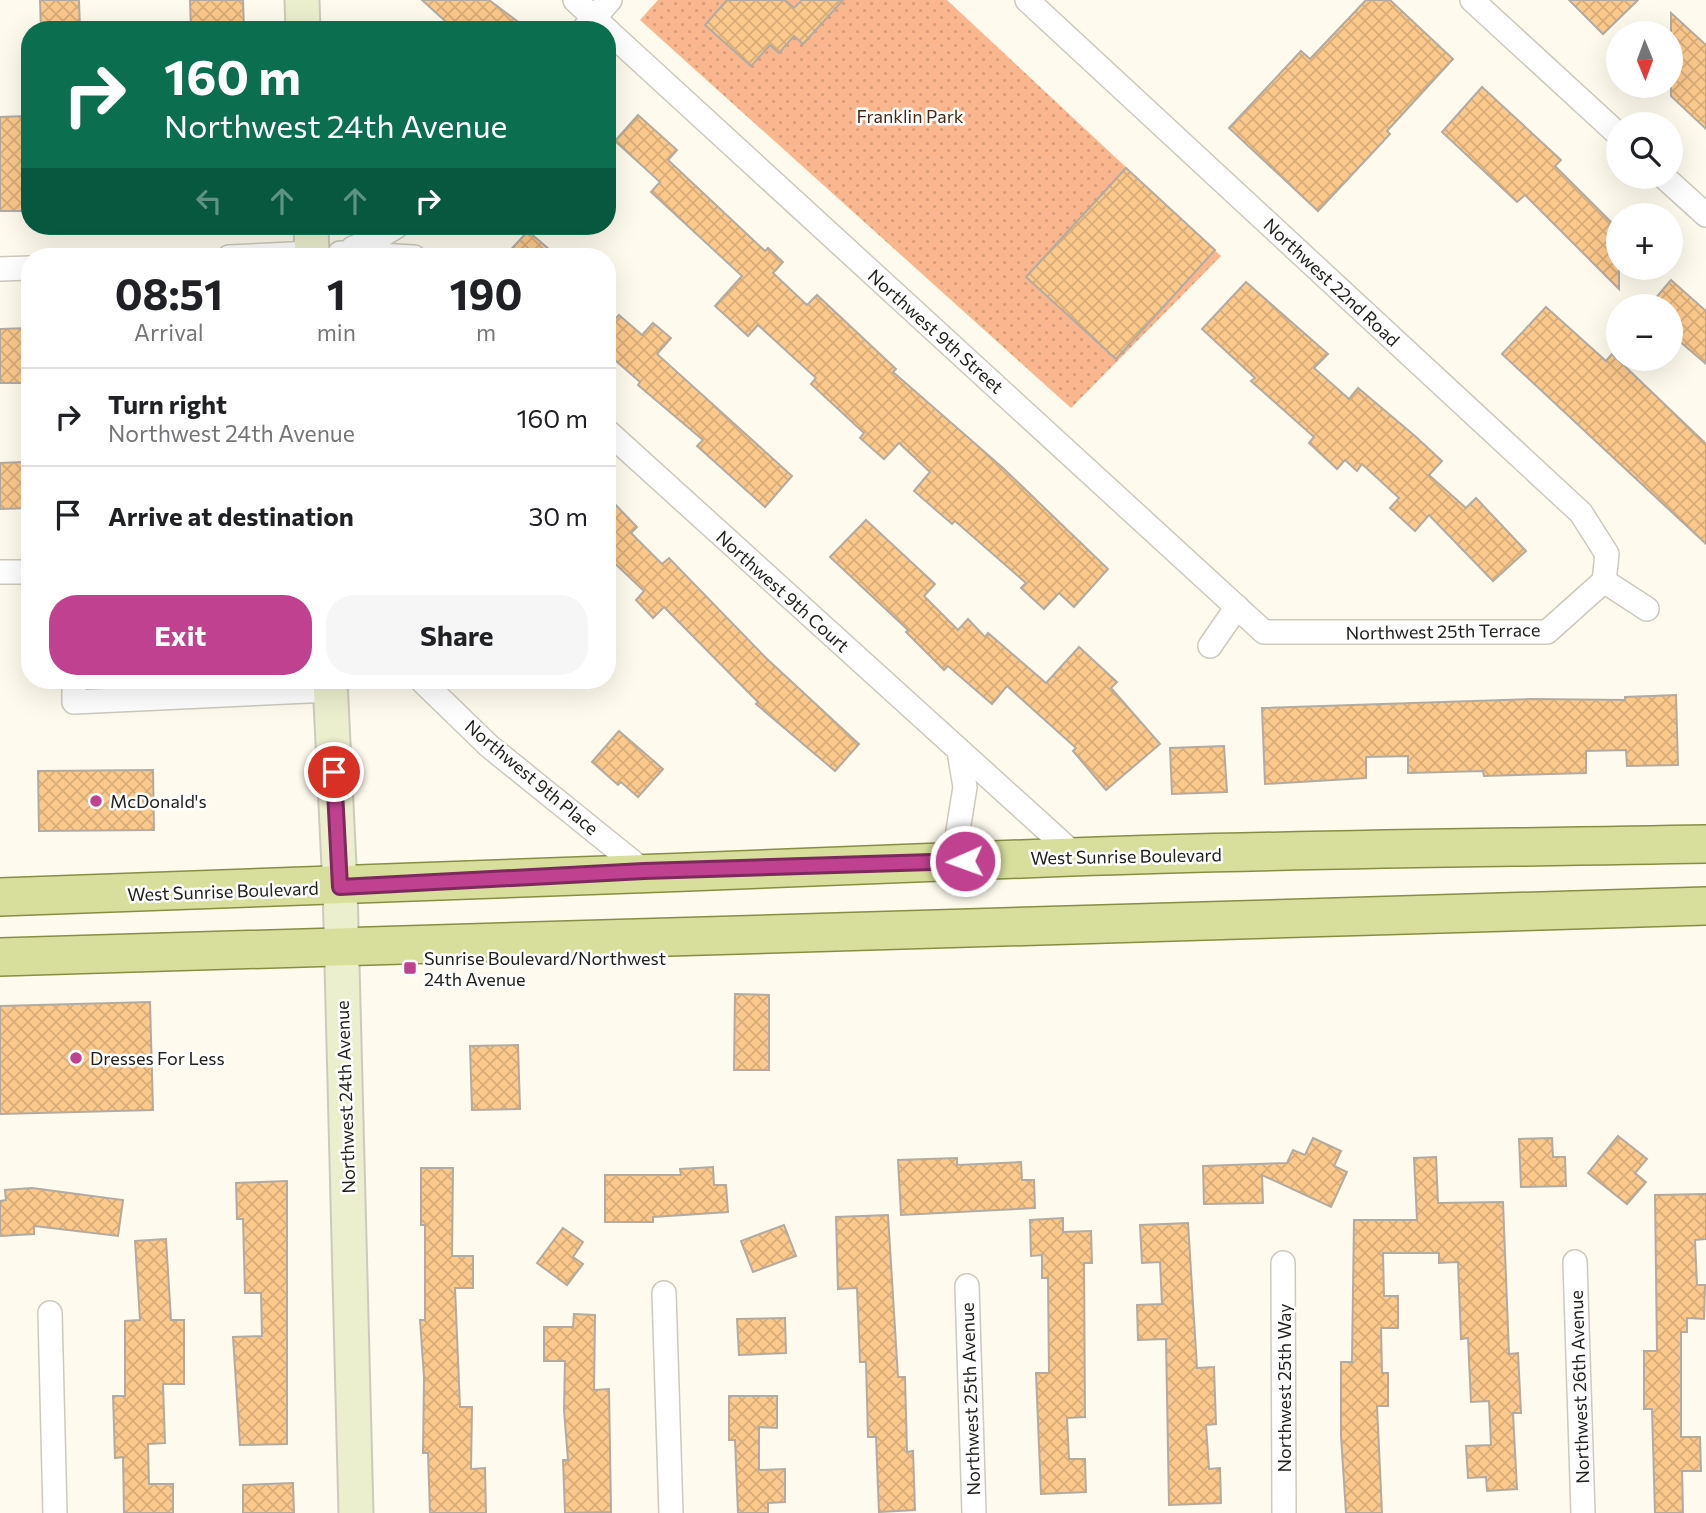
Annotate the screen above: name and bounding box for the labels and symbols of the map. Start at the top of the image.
north arrow [1606,21,1684,98]
park label: Franklin Park [856,105,964,127]
street label: Northwest 22nd Road [1260,213,1404,351]
street label: Northwest 9th Street [864,264,1008,398]
street label: Northwest 9th Court [712,525,854,657]
street label: Northwest 25th Terrace [1345,618,1541,644]
street label: Northwest 9th Place [461,715,603,839]
pin [304,742,364,802]
place label: McDonald's [110,790,207,812]
marker: McDonald's [88,793,104,809]
position arrow [928,824,1002,898]
street label: West Sunrise Boulevard [1030,843,1222,869]
street label: West Sunrise Boulevard [127,877,319,905]
place label: Sunrise Boulevard/Northwest 24th Avenue [424,947,666,990]
marker: Sunrise Boulevard/Northwest 24th Avenue [402,960,418,976]
street label: Northwest 24th Avenue [331,1000,359,1194]
place label: Dresses For Less [90,1047,225,1069]
marker: Dresses For Less [68,1050,84,1066]
street label: Northwest 26th Avenue [1565,1290,1593,1484]
street label: Northwest 25th Avenue [956,1302,984,1496]
street label: Northwest 25th Way [1273,1304,1295,1472]

